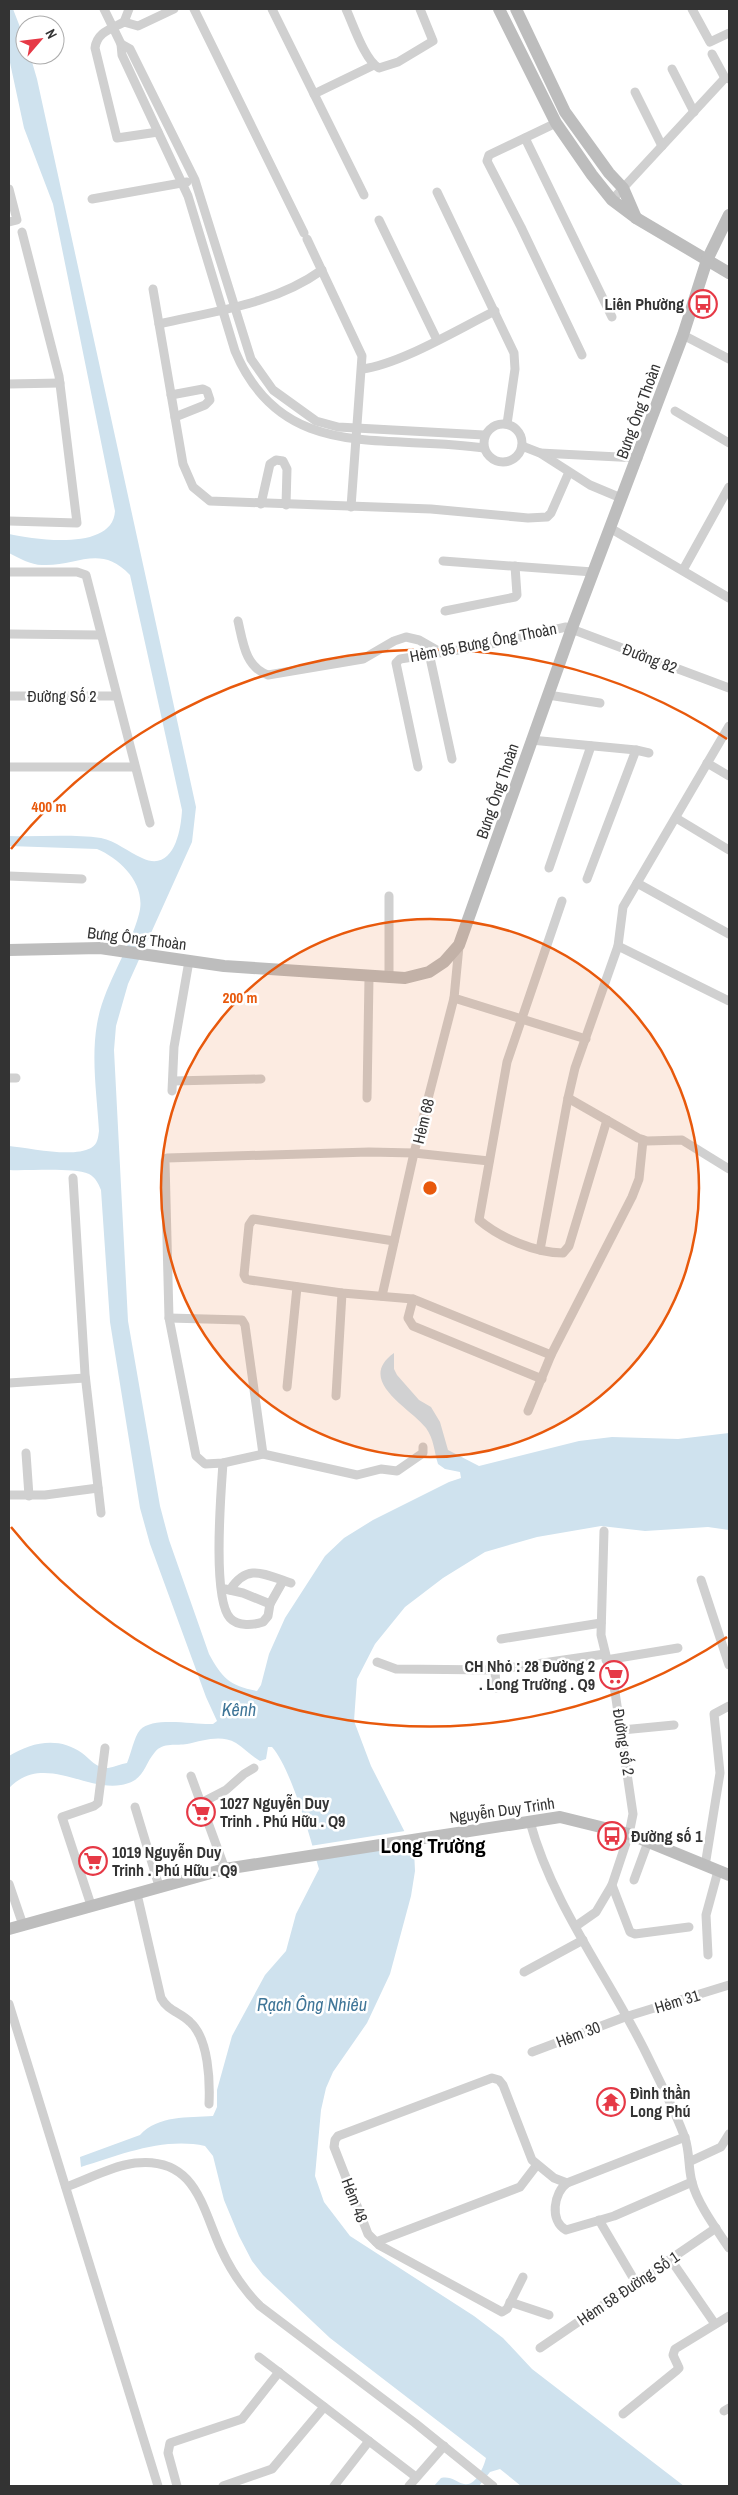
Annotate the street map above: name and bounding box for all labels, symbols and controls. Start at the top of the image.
north arrow [15,15,65,65]
text: N [42,26,61,42]
bus stop icon: Liên Phường [688,289,718,319]
place label: Liên Phường [605,293,684,315]
street label: Bưng Ông Thoàn [611,360,665,462]
street label: Hẻm 95 Bưng Ông Thoàn [408,617,558,667]
street label: Đường 82 [619,638,681,678]
street label: Đường Số 2 [27,685,97,707]
street label: Bưng Ông Thoàn [470,740,524,842]
text: 400 m [32,796,66,817]
street label: Bưng Ông Thoàn [86,921,188,955]
text: 200 m [223,987,257,1008]
street label: Hẻm 68 [407,1096,439,1146]
centre of rings [421,1179,439,1197]
place label: CH Nhỏ : 28 Đường 2 . Long Trường . Q9 [465,1655,595,1695]
supermarket icon: CH Nhỏ : 28 Đường 2 . Long Trường . Q9 [599,1660,629,1690]
water label: Kênh [222,1697,256,1722]
street label: Đường số 2 [608,1707,640,1777]
place label: 1027 Nguyễn Duy Trinh . Phú Hữu . Q9 [220,1792,345,1832]
street label: Nguyễn Duy Trinh [448,1792,556,1828]
supermarket icon: 1027 Nguyễn Duy Trinh . Phú Hữu . Q9 [186,1797,216,1827]
bus stop icon: Đường số 1 [597,1821,627,1851]
place label: Đường số 1 [631,1825,703,1847]
district label: Long Trường [380,1831,486,1860]
place label: 1019 Nguyễn Duy Trinh . Phú Hữu . Q9 [112,1841,237,1881]
supermarket icon: 1019 Nguyễn Duy Trinh . Phú Hữu . Q9 [78,1846,108,1876]
street label: Hẻm 31 [652,1984,703,2018]
water label: Rạch Ông Nhiêu [257,1992,367,2017]
street label: Hẻm 30 [553,2015,603,2053]
place label: Đình thần Long Phú [630,2082,691,2122]
temple icon: Đình thần Long Phú [596,2087,626,2117]
street label: Hẻm 48 [336,2175,374,2225]
street label: Hẻm 58 Đường Số 1 [573,2245,684,2330]

